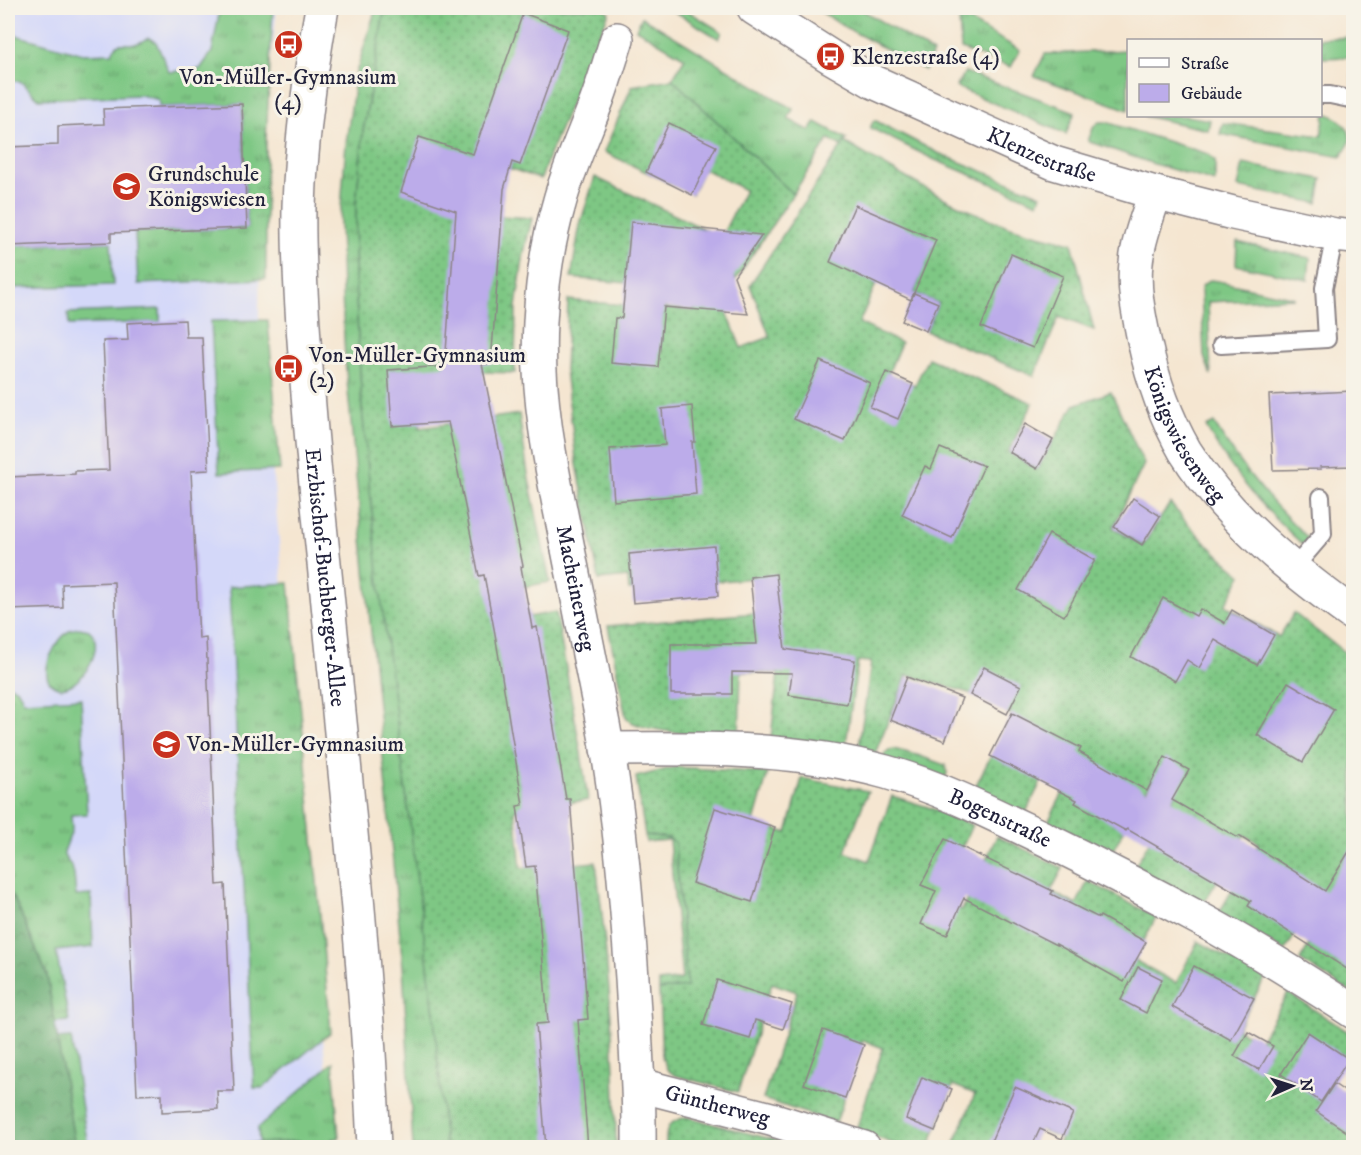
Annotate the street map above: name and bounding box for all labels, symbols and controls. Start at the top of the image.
bus stop icon: Von-Müller-Gymnasium (4) [272,29,304,61]
legend [1127,39,1322,117]
bus stop icon: Klenzestraße (4) [815,41,847,73]
place label: Klenzestraße (4) [852,44,1000,71]
text: Straße [1181,53,1229,75]
place label: Von-Müller-Gymnasium (4) [178,64,397,116]
text: Gebäude [1181,83,1242,105]
street label: Klenzestraße [983,121,1099,188]
place label: Grundschule Königswiesen [148,161,266,213]
school or university icon: Grundschule Königswiesen [111,171,143,203]
place label: Von-Müller-Gymnasium (2) [308,342,526,394]
bus stop icon: Von-Müller-Gymnasium (2) [272,352,304,384]
street label: Königswiesenweg [1138,363,1232,509]
street label: Erzbischof-Buchberger-Allee [299,447,352,708]
street label: Macheinerweg [550,523,602,654]
school or university icon: Von-Müller-Gymnasium [150,728,182,760]
place label: Von-Müller-Gymnasium [186,731,404,758]
street label: Bogenstraße [945,782,1056,854]
north arrow [1262,1056,1322,1116]
text: N [1296,1078,1316,1092]
street label: Güntherweg [662,1079,773,1132]

